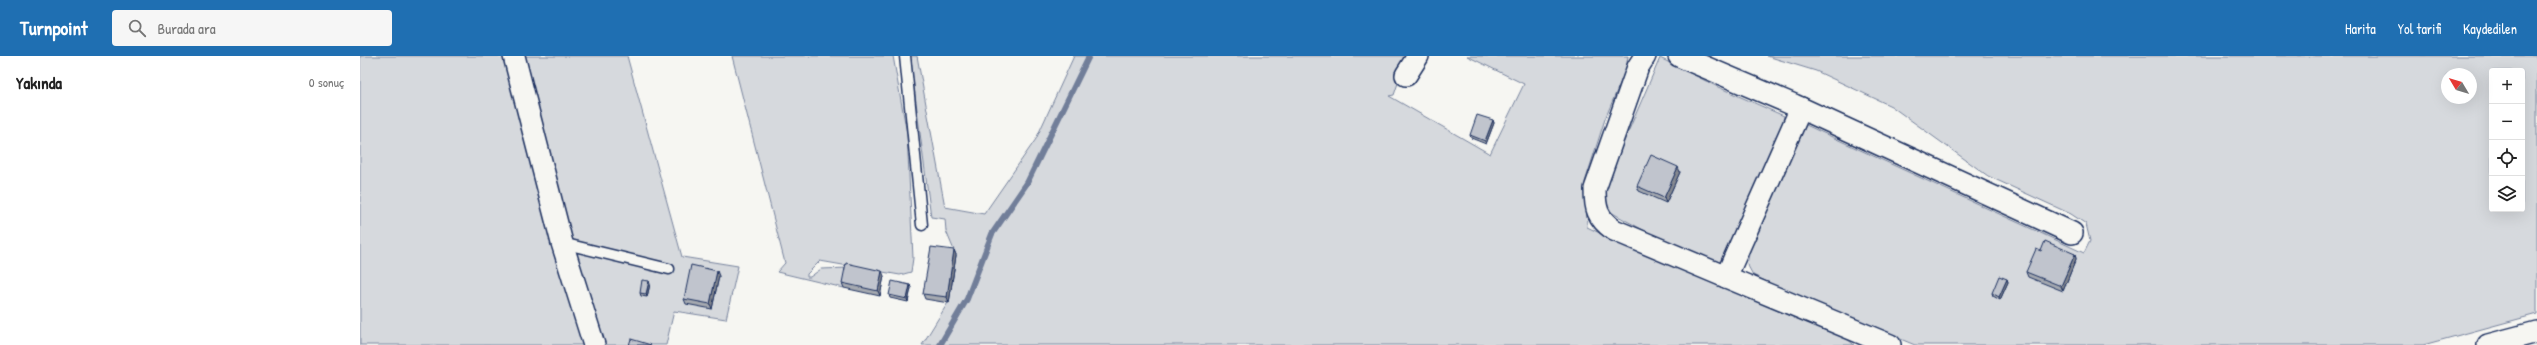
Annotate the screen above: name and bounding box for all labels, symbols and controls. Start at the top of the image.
search box [112,10,392,46]
text: Turnpoint [20,15,88,41]
icon: search [126,17,148,39]
text: Burada ara [158,18,216,39]
text: Harita [2345,19,2376,38]
text: Yol tarifi [2398,19,2441,38]
text: Kaydedilen [2463,19,2517,38]
north arrow [2441,68,2477,104]
map controls [2489,68,2525,212]
button: + [2489,68,2525,104]
text: Yakında [16,71,62,94]
text: 0 sonuç [309,73,344,91]
button: − [2489,104,2525,140]
button: locate [2489,140,2525,176]
button: layers [2489,176,2525,212]

